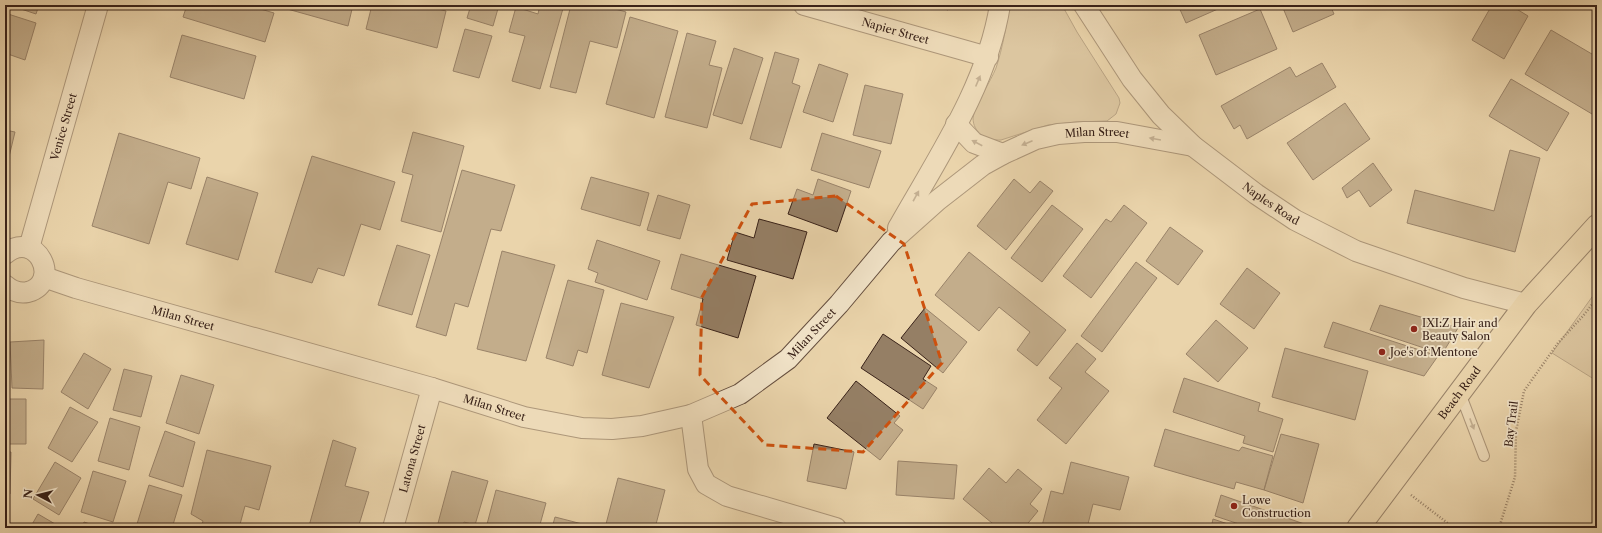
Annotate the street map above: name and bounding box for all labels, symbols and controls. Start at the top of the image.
street label: Napier Street [860,15,931,47]
one-way arrow [974,75,981,87]
street label: Venice Street [47,91,80,163]
street label: Milan Street [1064,125,1131,141]
one-way arrow [1149,136,1161,142]
one-way arrow [971,140,983,146]
one-way arrow [1022,140,1033,146]
street label: Naples Road [1240,179,1302,228]
one-way arrow [913,190,920,202]
street label: Milan Street [150,303,216,334]
street label: Milan Street [785,305,839,362]
place label: IXI:Z Hair and Beauty Salon [1422,316,1498,343]
marker: IXI:Z Hair and Beauty Salon [1409,324,1419,334]
place label: Joe's of Mentone [1388,345,1478,359]
marker: Joe's of Mentone [1377,347,1387,357]
street label: Beach Road [1435,363,1484,422]
street label: Milan Street [461,391,527,424]
street label: Bay Trail [1501,399,1521,448]
one-way arrow [1469,418,1475,430]
street label: Latona Street [396,423,429,494]
north arrow [18,475,58,515]
text: N [21,488,36,499]
place label: Lowe Construction [1242,493,1311,520]
marker: Lowe Construction [1229,501,1239,511]

